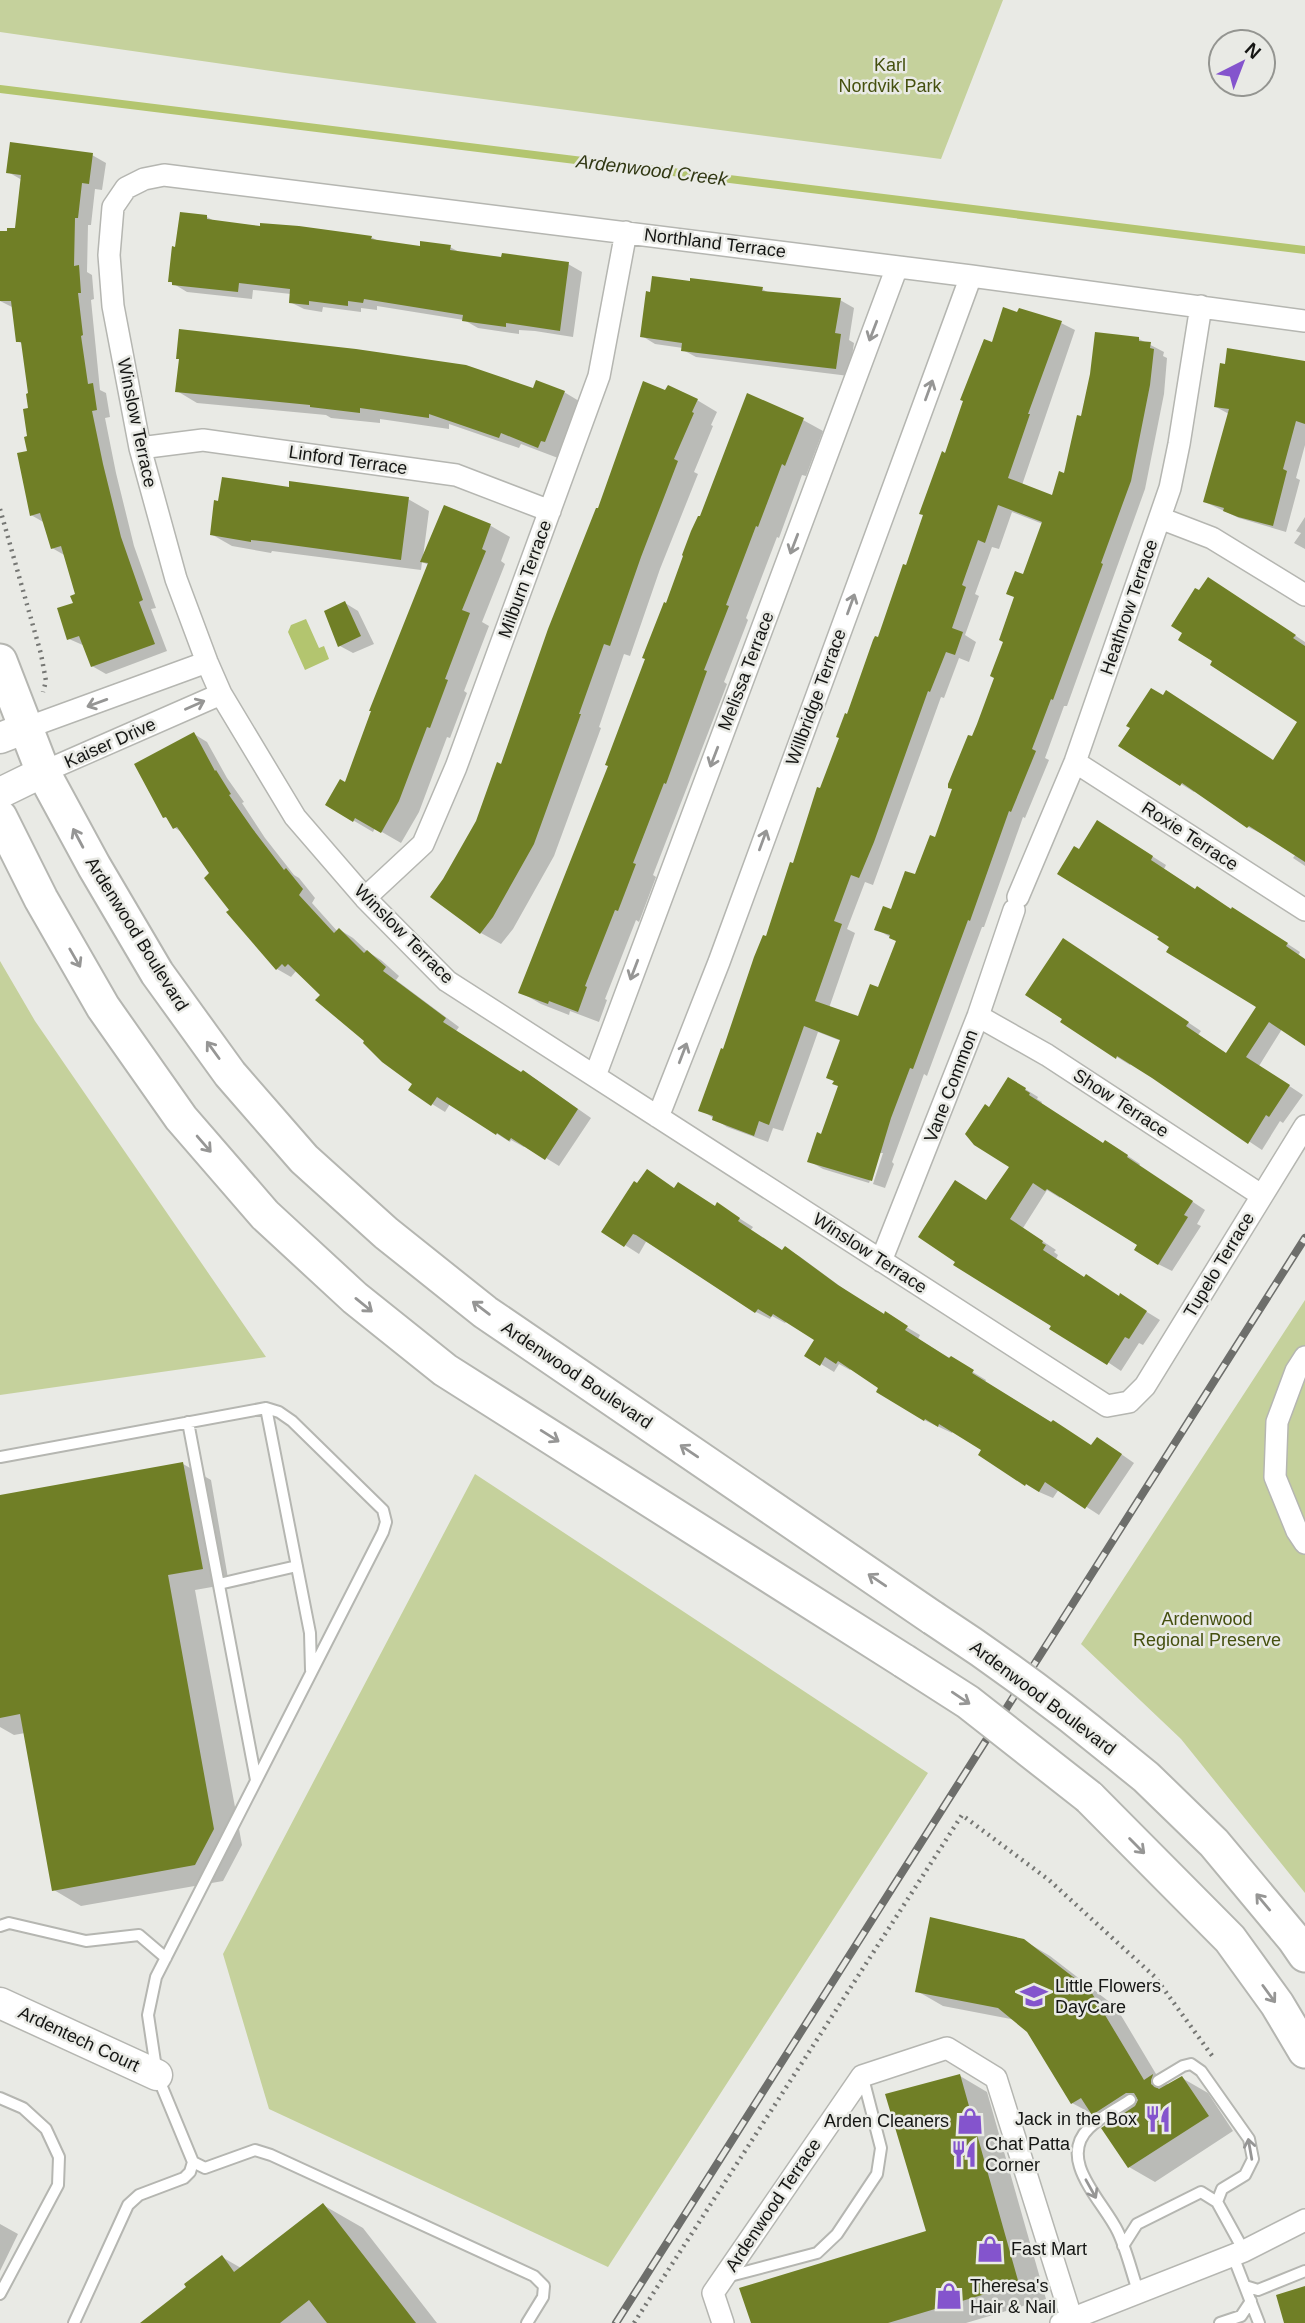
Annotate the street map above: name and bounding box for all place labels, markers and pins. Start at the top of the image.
place label: Little Flowers DayCare [1055,1976,1161,2017]
school or university icon: Little Flowers DayCare [1019,1981,1049,2011]
restaurant icon: Jack in the Box [1143,2104,1173,2134]
shop icon: Arden Cleaners [955,2106,985,2136]
place label: Jack in the Box [1015,2109,1137,2129]
place label: Arden Cleaners [824,2111,949,2131]
place label: Chat Patta Corner [985,2134,1071,2175]
restaurant icon: Chat Patta Corner [949,2139,979,2169]
shop icon: Fast Mart [975,2234,1005,2264]
place label: Fast Mart [1011,2239,1087,2259]
place label: Theresa's Hair & Nail [970,2276,1056,2317]
shop icon: Theresa's Hair & Nail [934,2281,964,2311]

